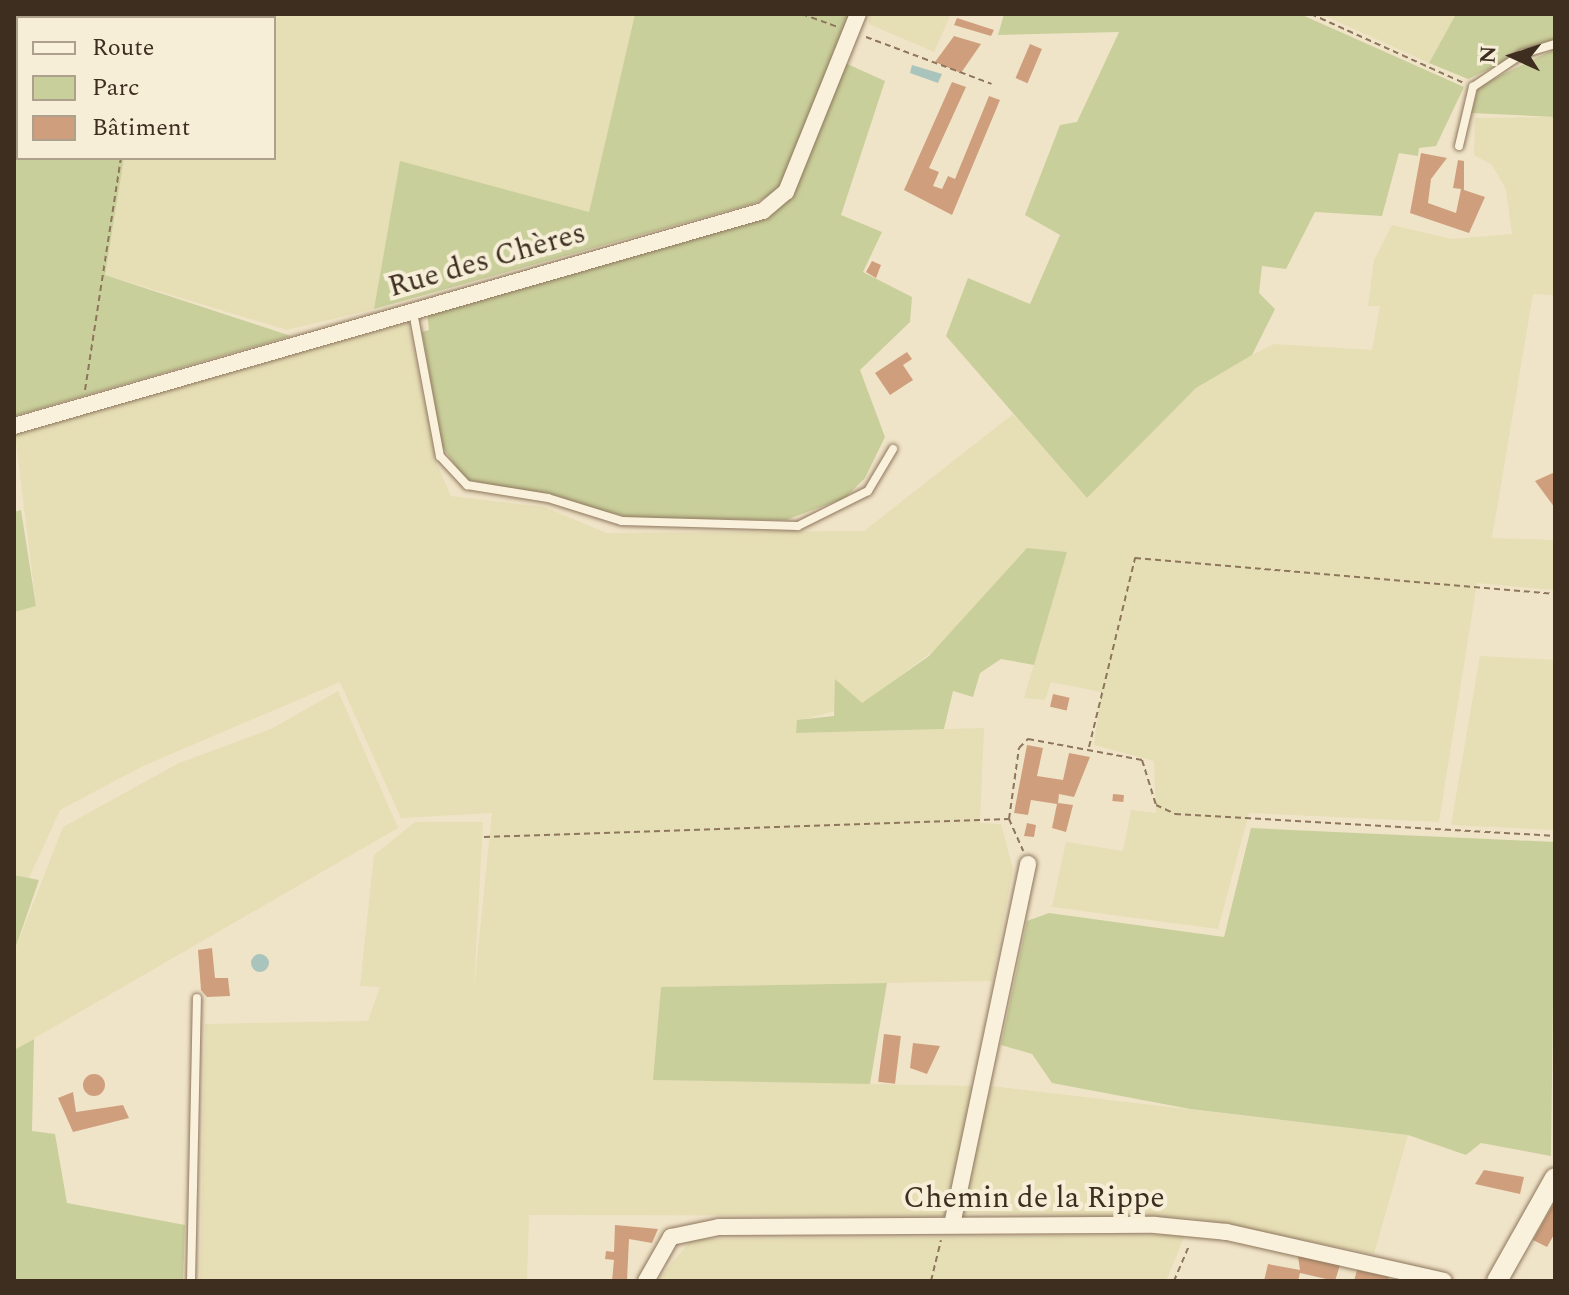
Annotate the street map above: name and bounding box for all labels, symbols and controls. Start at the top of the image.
legend [16,16,276,160]
north arrow [1473,16,1553,96]
text: Route [92,30,154,66]
text: N [1472,45,1505,65]
text: Parc [92,70,140,106]
text: Bâtiment [92,110,190,146]
street label: Rue des Chères [384,215,590,305]
street label: Chemin de la Rippe [903,1180,1165,1216]

